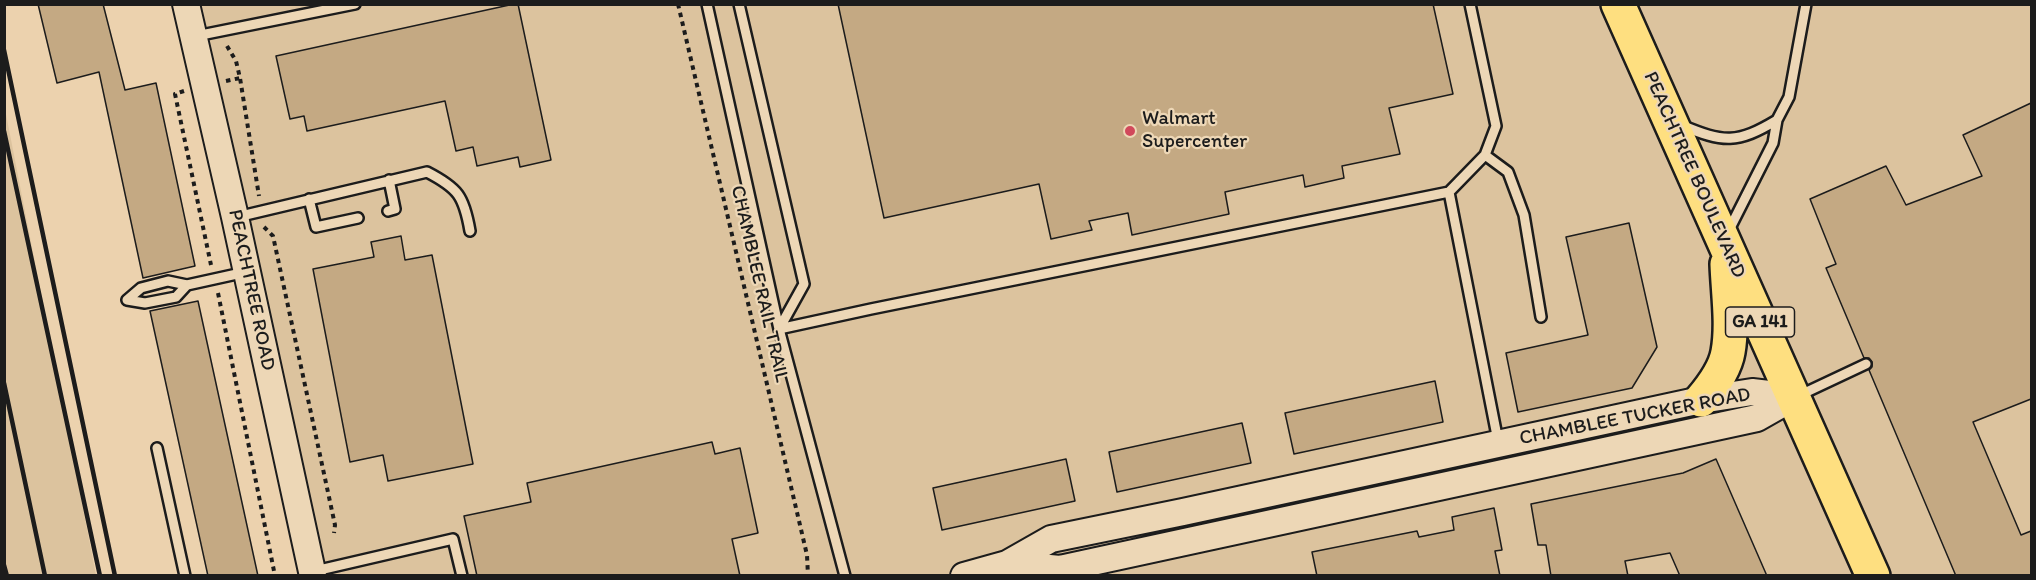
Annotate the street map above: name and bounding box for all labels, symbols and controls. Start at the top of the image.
street label: PEACHTREE BOULEVARD [1638,68,1750,282]
place label: Walmart Supercenter [1142,107,1247,154]
marker: Walmart Supercenter [1123,124,1137,138]
street label: CHAMBLEE RAIL TRAIL [725,183,793,385]
street label: PEACHTREE ROAD [222,207,280,373]
road number: GA 141 [1726,307,1794,337]
street label: CHAMBLEE TUCKER ROAD [1517,383,1753,451]

